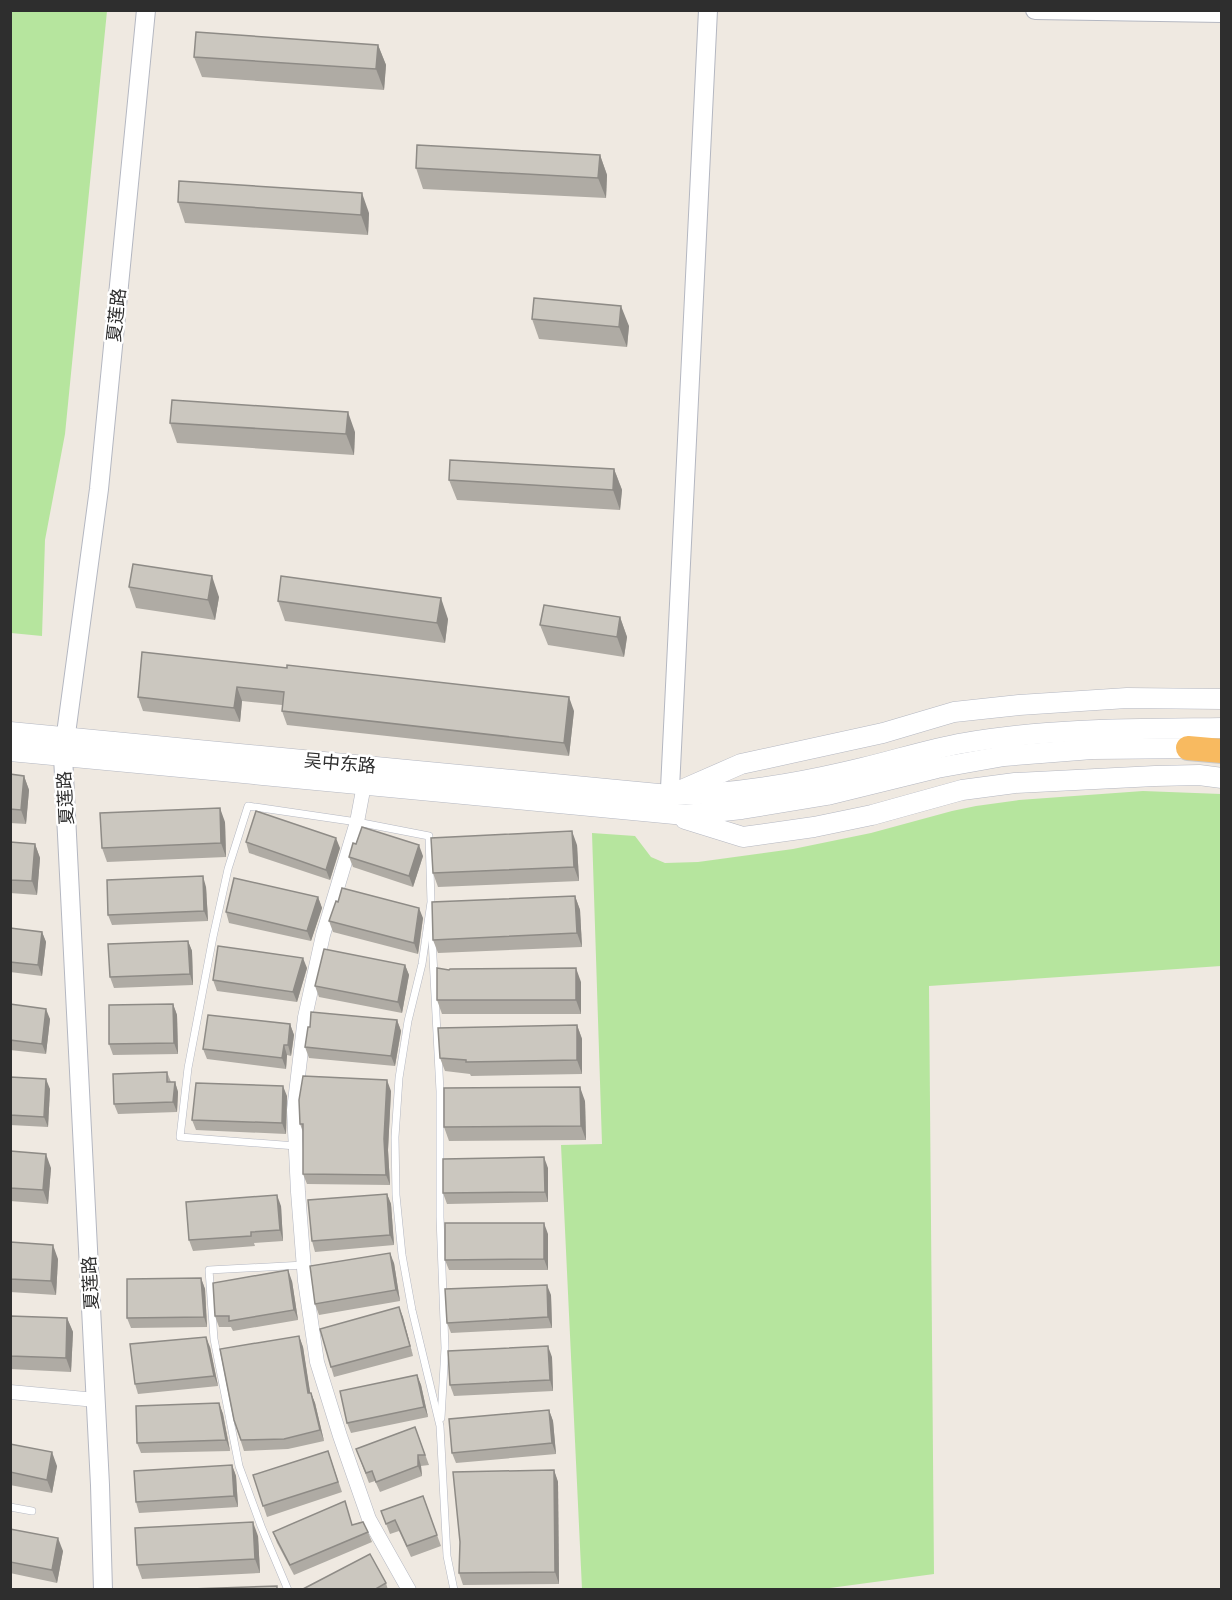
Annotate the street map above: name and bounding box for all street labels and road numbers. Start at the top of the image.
street label: 夏莲路 [103,287,129,343]
street label: 吴中东路 [303,749,377,777]
street label: 夏莲路 [53,770,77,826]
street label: 夏莲路 [78,1255,102,1311]

